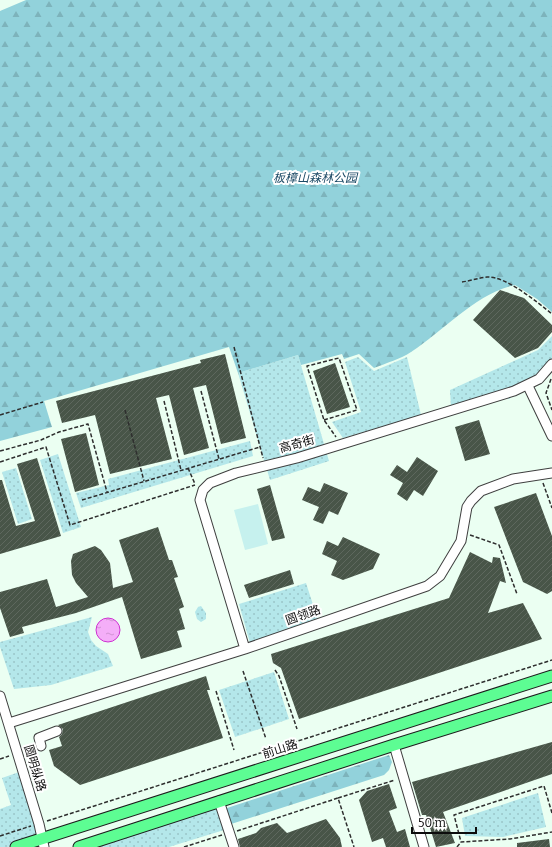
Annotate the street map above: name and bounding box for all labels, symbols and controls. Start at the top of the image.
park label: 板樟山森林公园 [273,171,359,185]
street label: 高奇街 [278,432,316,456]
street label: 圆领路 [284,603,322,627]
street label: 前山路 [261,737,299,761]
street label: 圆明纵路 [21,743,49,793]
scale bar [412,809,476,835]
text: 50 m [418,816,447,830]

